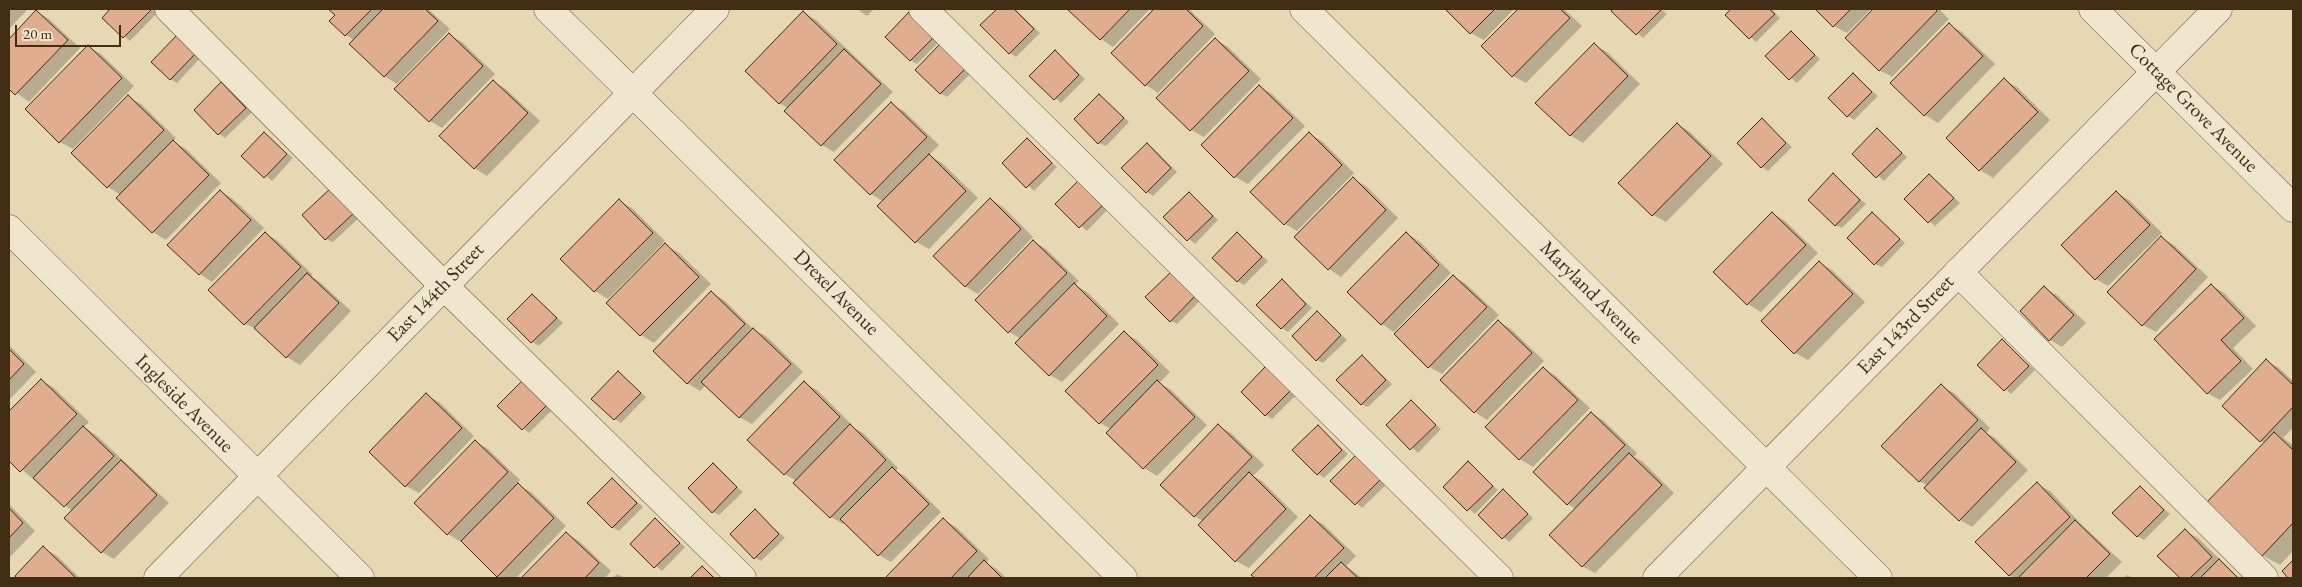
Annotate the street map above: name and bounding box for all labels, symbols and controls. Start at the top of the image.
scale bar [18,15,124,47]
text: 20 m [23,24,52,43]
street label: Cottage Grove Avenue [2123,38,2263,178]
street label: Maryland Avenue [1534,236,1648,350]
street label: East 144th Street [383,238,489,348]
street label: Drexel Avenue [788,245,884,341]
street label: East 143rd Street [1853,270,1959,380]
street label: Ingleside Avenue [130,350,238,458]

